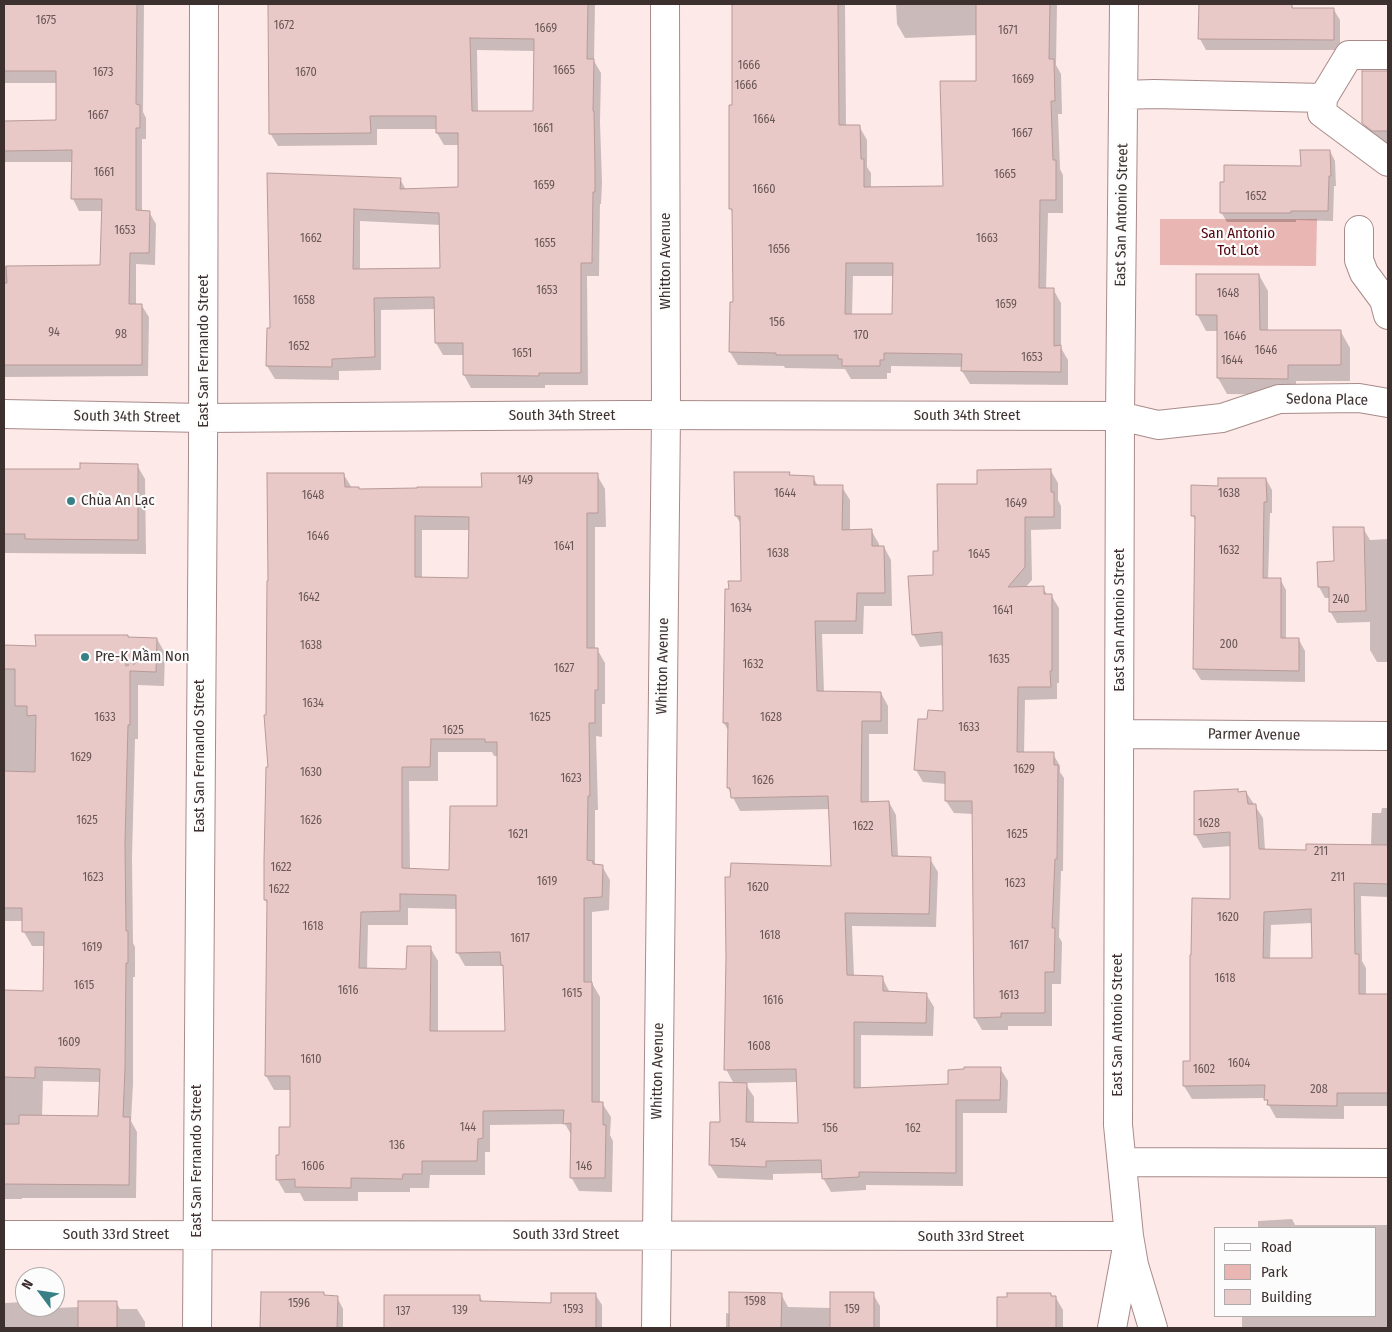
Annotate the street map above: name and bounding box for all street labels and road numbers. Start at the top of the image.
street label: East San Antonio Street [1112,143,1132,287]
street label: Whitton Avenue [657,213,675,309]
street label: East San Fernando Street [195,274,213,428]
street label: Sedona Place [1286,390,1368,410]
street label: South 34th Street [74,407,180,427]
street label: South 34th Street [509,407,615,425]
street label: South 34th Street [914,407,1020,425]
street label: East San Antonio Street [1111,548,1129,692]
street label: Whitton Avenue [653,617,673,715]
street label: East San Fernando Street [191,679,209,833]
street label: Parmer Avenue [1208,725,1300,745]
street label: East San Antonio Street [1109,953,1127,1097]
street label: Whitton Avenue [648,1022,668,1120]
street label: East San Fernando Street [188,1084,206,1238]
street label: South 33rd Street [63,1226,169,1244]
street label: South 33rd Street [513,1226,619,1244]
street label: South 33rd Street [918,1228,1024,1246]

